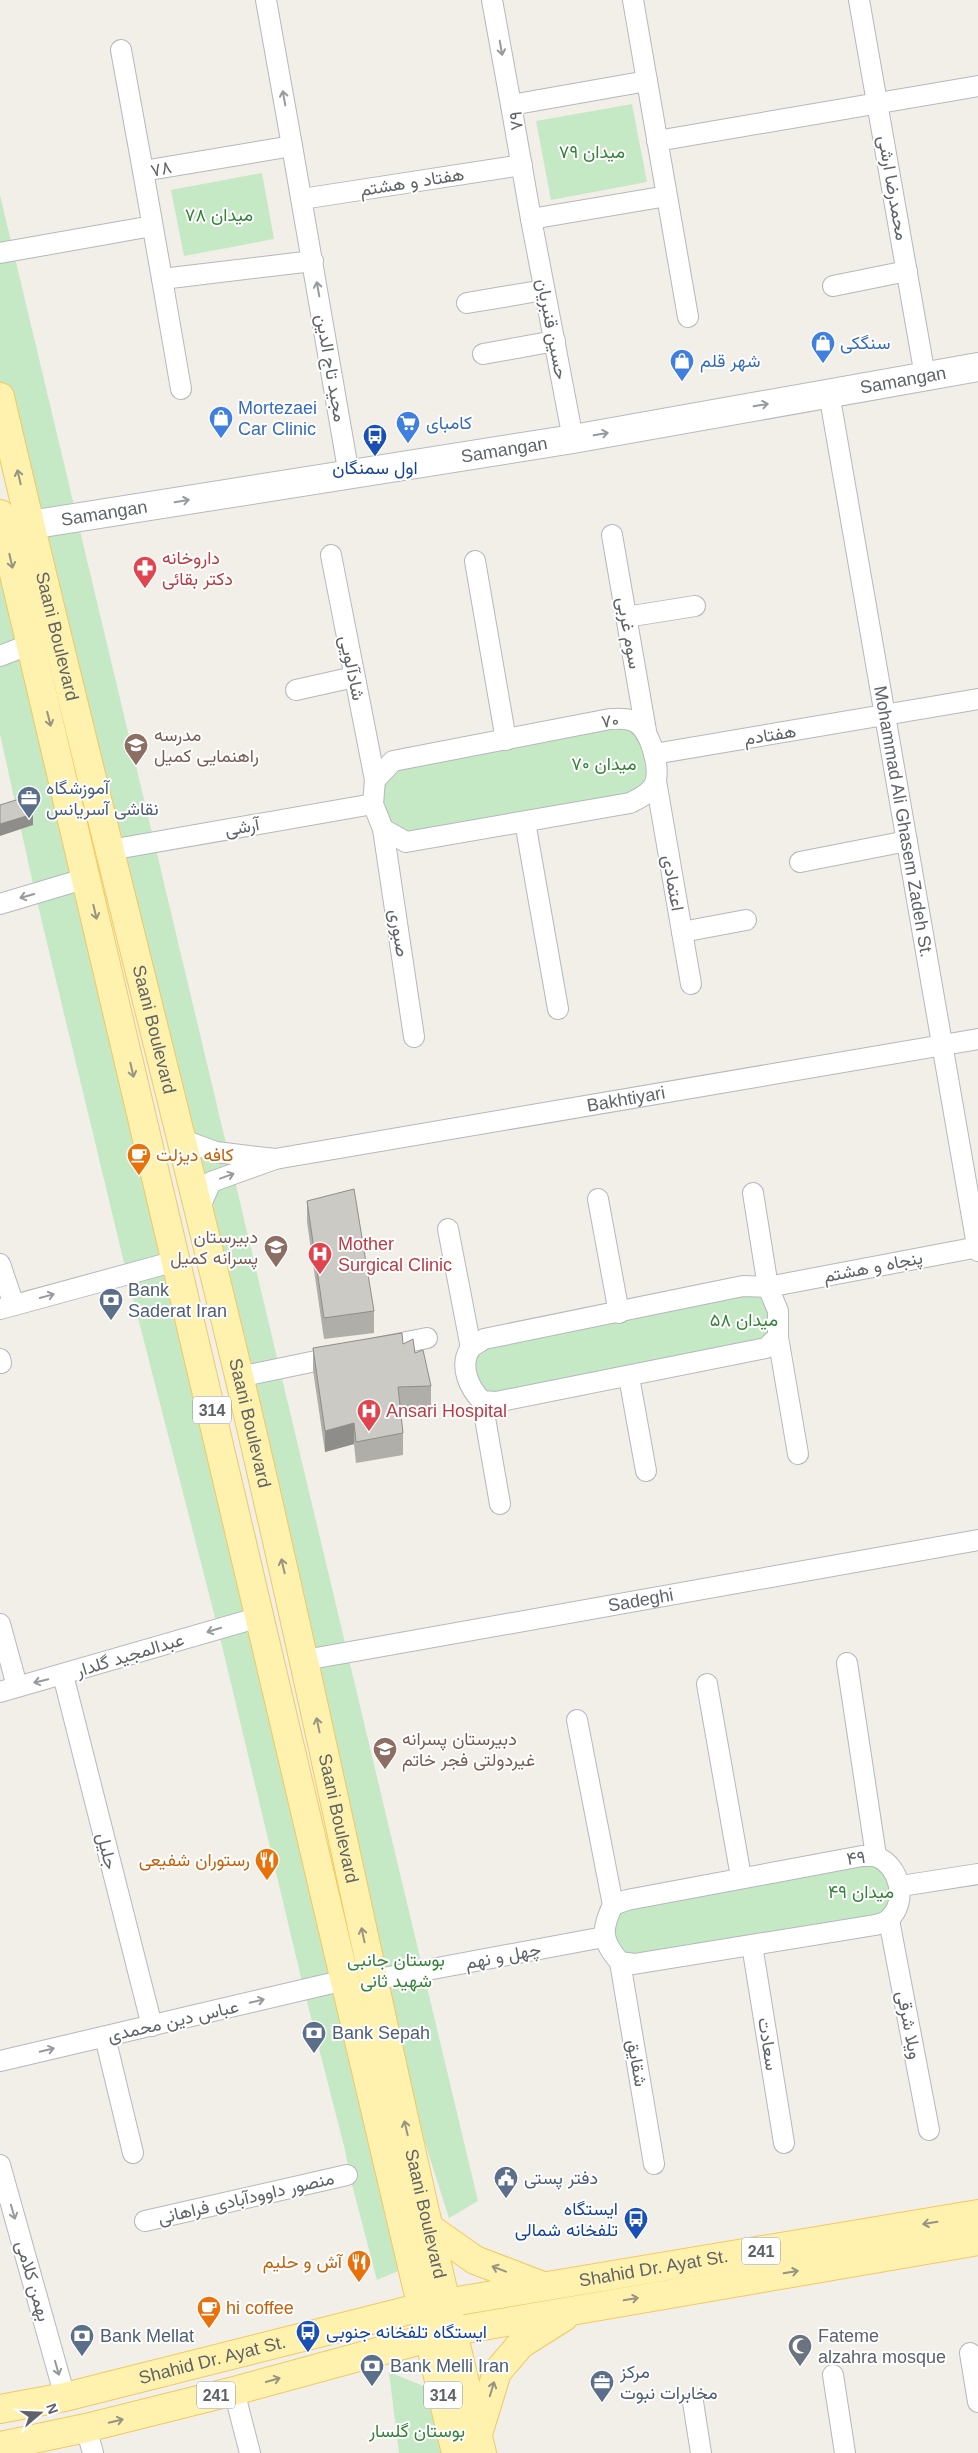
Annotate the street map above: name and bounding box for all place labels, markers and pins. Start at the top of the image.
shop icon: سنگکی [810,330,836,364]
place label: سنگکی [840,333,890,354]
shop icon: شهر قلم [669,348,695,382]
place label: شهر قلم [700,351,760,373]
place label: Mortezaei Car Clinic [238,398,317,439]
shop icon: Mortezaei Car Clinic [208,405,234,439]
supermarket icon: کامبای [395,410,421,444]
place label: کامبای [426,413,472,434]
bus stop icon: اول سمنگان [362,423,388,457]
place label: اول سمنگان [332,458,418,479]
place label: داروخانه دکتر بقائی [162,548,233,590]
pharmacy icon: داروخانه دکتر بقائی [132,555,158,589]
place label: مدرسه راهنمایی کمیل [154,725,259,767]
school or university icon: مدرسه راهنمایی کمیل [123,732,149,766]
place label: آموزشگاه نقاشی آسریانس [46,778,159,820]
office icon: آموزشگاه نقاشی آسریانس [16,785,42,819]
cafe icon: کافه دیزلت [126,1142,152,1176]
place label: کافه دیزلت [156,1145,234,1166]
place label: دبیرستان پسرانه کمیل [170,1227,258,1270]
school or university icon: دبیرستان پسرانه کمیل [263,1234,289,1268]
place label: Mother Surgical Clinic [338,1234,452,1275]
hospital icon: Mother Surgical Clinic [307,1241,333,1275]
place label: Bank Saderat Iran [128,1280,227,1321]
bank icon: Bank Saderat Iran [98,1287,124,1321]
hospital icon: Ansari Hospital [356,1398,382,1432]
place label: Ansari Hospital [386,1401,507,1421]
place label: دبیرستان پسرانه غیردولتی فجر خاتم [402,1729,535,1772]
school or university icon: دبیرستان پسرانه غیردولتی فجر خاتم [372,1736,398,1770]
restaurant icon: رستوران شفیعی [254,1847,280,1881]
place label: رستوران شفیعی [139,1850,250,1871]
bank icon: Bank Sepah [301,2020,327,2054]
place label: Bank Sepah [332,2023,430,2043]
public building icon: دفتر پستی [493,2165,519,2199]
place label: دفتر پستی [524,2168,598,2190]
place label: ایستگاه تلفخانه شمالی [515,2199,618,2241]
bus stop icon: ایستگاه تلفخانه شمالی [623,2206,649,2240]
restaurant icon: آش و حلیم [346,2249,372,2283]
place label: آش و حلیم [263,2252,344,2274]
cafe icon: hi coffee [196,2295,222,2329]
place label: hi coffee [226,2298,294,2318]
bus stop icon: ایستگاه تلفخانه جنوبی [295,2319,321,2353]
place label: ایستگاه تلفخانه جنوبی [326,2322,487,2343]
bank icon: Bank Mellat [69,2323,95,2357]
place label: Bank Mellat [100,2326,194,2346]
place label: Fateme alzahra mosque [818,2326,946,2367]
mosque icon: Fateme alzahra mosque [787,2333,813,2367]
bank icon: Bank Melli Iran [359,2353,385,2387]
place label: Bank Melli Iran [390,2356,509,2376]
place label: مرکز مخابرات نبوت [619,2362,718,2404]
office icon: مرکز مخابرات نبوت [589,2369,615,2403]

